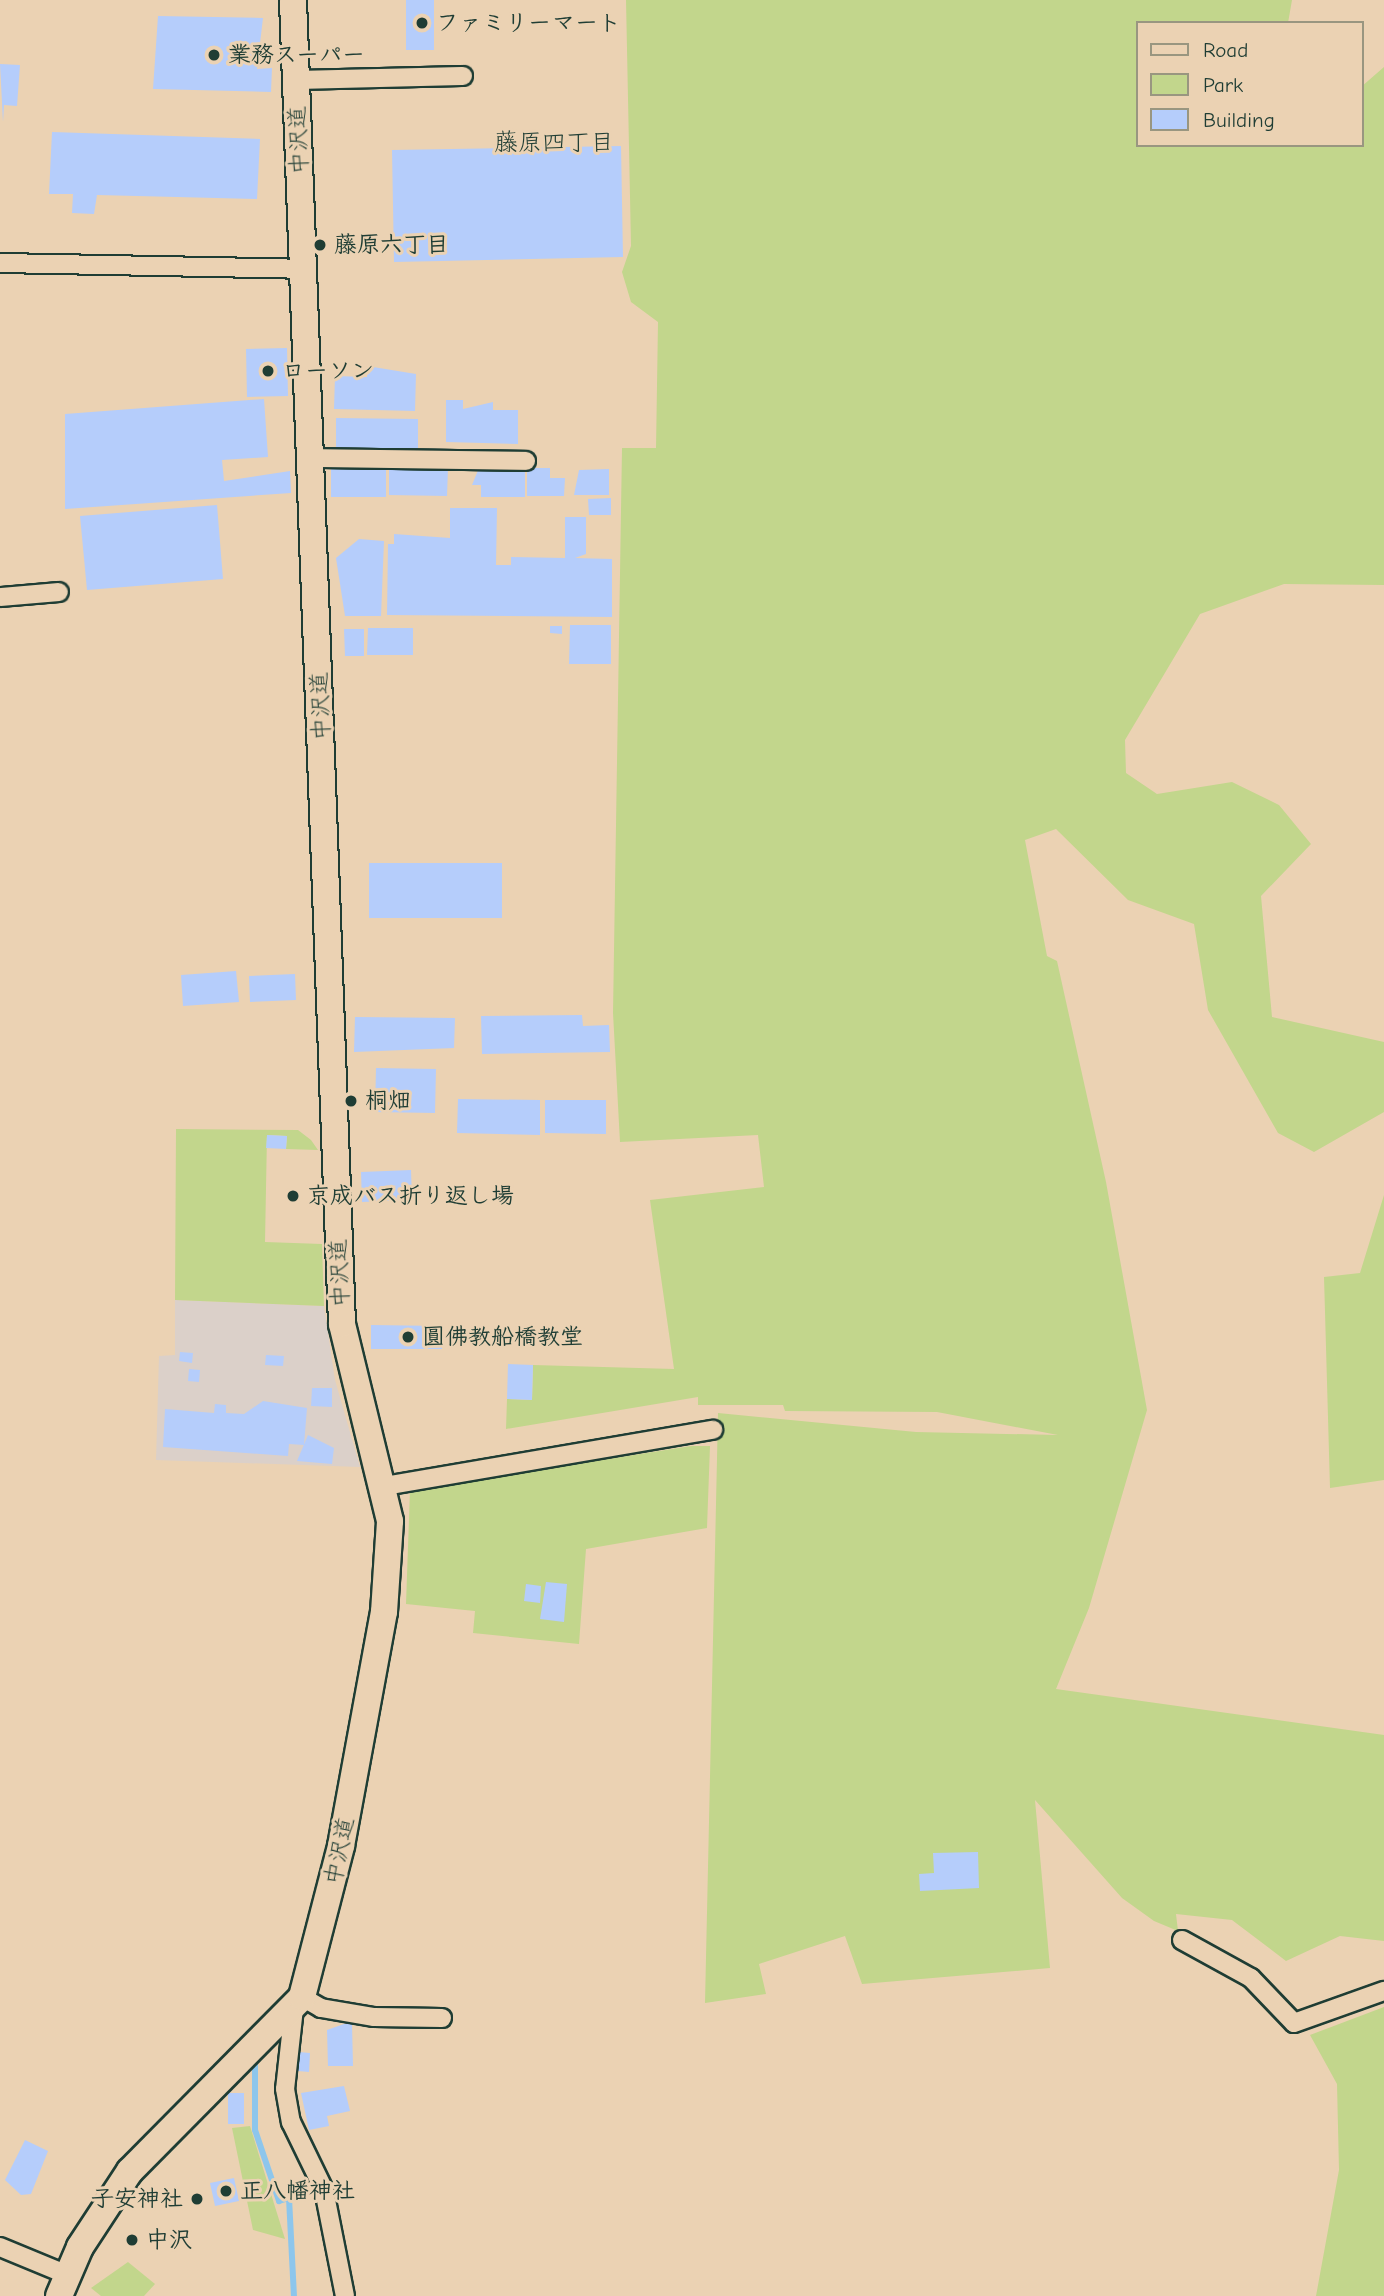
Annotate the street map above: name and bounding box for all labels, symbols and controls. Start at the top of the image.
place label: ファミリーマート [436,9,620,37]
marker: ファミリーマート [414,15,430,31]
legend [1136,21,1363,147]
text: Road [1203,38,1248,62]
place label: 業務スーパー [228,41,365,69]
marker: 業務スーパー [206,47,222,63]
text: Park [1203,73,1243,97]
street label: 中沢道 [284,105,314,175]
text: Building [1203,108,1275,132]
district label: 藤原四丁目 [494,129,614,157]
place label: 藤原六丁目 [334,231,449,259]
marker: 藤原六丁目 [312,237,328,253]
place label: ローソン [282,357,374,385]
marker: ローソン [260,363,276,379]
street label: 中沢道 [306,671,336,741]
place label: 桐畑 [365,1087,411,1115]
marker: 桐畑 [343,1093,359,1109]
place label: 京成バス折り返し場 [307,1182,514,1210]
marker: 京成バス折り返し場 [285,1188,301,1204]
street label: 中沢道 [325,1238,355,1308]
place label: 圓佛教船橋教堂 [422,1323,583,1351]
marker: 圓佛教船橋教堂 [400,1329,416,1345]
street label: 中沢道 [319,1814,361,1888]
place label: 正八幡神社 [240,2177,355,2205]
marker: 正八幡神社 [218,2183,234,2199]
place label: 子安神社 [91,2185,183,2213]
marker: 子安神社 [189,2191,205,2207]
place label: 中沢 [146,2226,192,2254]
marker: 中沢 [124,2232,140,2248]

